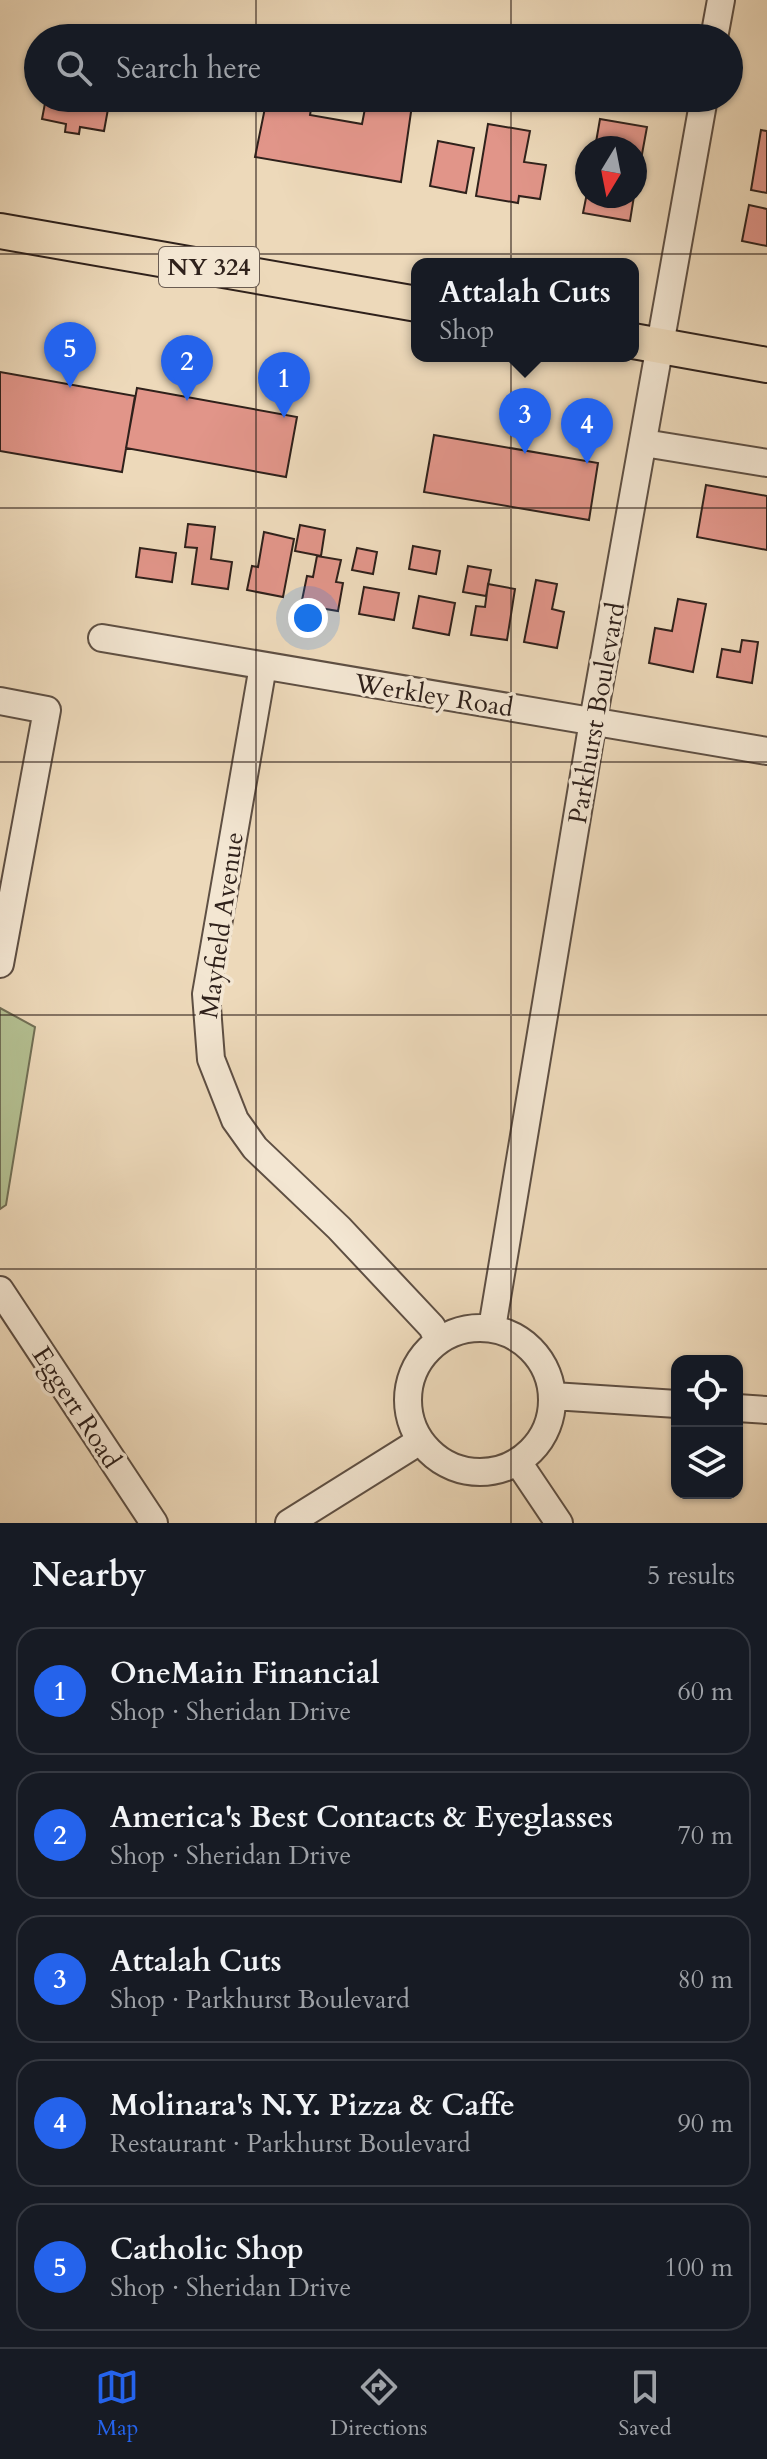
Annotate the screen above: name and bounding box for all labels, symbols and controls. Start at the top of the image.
search box [24,24,743,112]
icon: search [52,46,96,90]
text: Search here [116,48,261,89]
north arrow [575,136,647,208]
road number: NY 324 [159,247,259,287]
popup [411,258,639,362]
text: Attalah Cuts [439,272,611,313]
text: Shop [439,313,494,348]
pin: 5 [44,322,96,388]
pin: 2 [161,335,213,401]
pin: 1 [258,352,310,418]
pin: 3 [499,388,551,454]
pin: 4 [561,398,613,464]
your location [288,598,328,638]
street label: Parkhurst Boulevard [560,600,633,826]
street label: Werkley Road [351,666,516,725]
street label: Mayfield Avenue [191,830,252,1020]
street label: Eggert Road [24,1340,129,1475]
map controls [671,1355,743,1499]
button: locate [671,1355,743,1427]
button: layers [671,1427,743,1499]
text: Nearby [32,1552,147,1598]
text: 5 results [647,1558,735,1593]
text: OneMain Financial [110,1653,380,1694]
text: 1 [53,1674,67,1709]
text: 60 m [677,1674,733,1709]
text: Shop · Sheridan Drive [110,1694,351,1729]
text: America's Best Contacts & Eyeglasses [110,1797,613,1838]
text: 2 [53,1818,67,1853]
text: 70 m [677,1818,733,1853]
text: Shop · Sheridan Drive [110,1838,351,1873]
text: Attalah Cuts [110,1941,282,1982]
text: 3 [53,1962,67,1997]
text: 80 m [677,1962,733,1997]
text: Shop · Parkhurst Boulevard [110,1982,410,2017]
text: Molinara's N.Y. Pizza & Caffe [110,2085,515,2126]
text: 4 [53,2106,67,2141]
text: 90 m [677,2106,733,2141]
text: Restaurant · Parkhurst Boulevard [110,2126,471,2161]
text: Catholic Shop [110,2229,304,2270]
text: 5 [53,2250,67,2285]
text: 100 m [664,2250,733,2285]
text: Shop · Sheridan Drive [110,2270,351,2305]
tab: Map [95,2365,139,2443]
tab: Directions [330,2365,427,2443]
tab: Saved [618,2365,672,2443]

